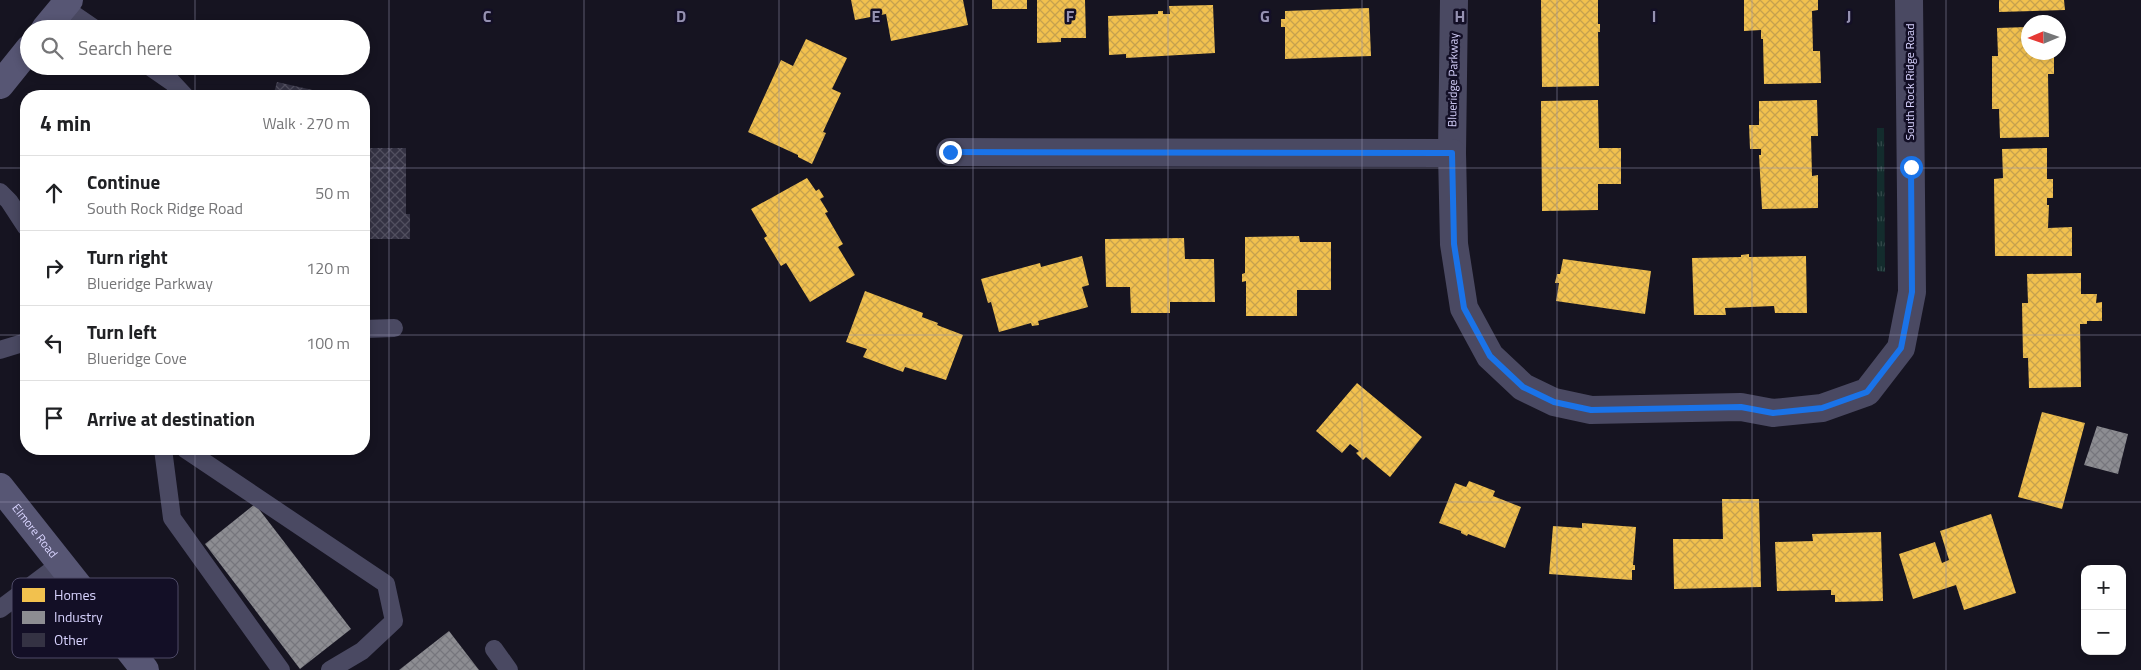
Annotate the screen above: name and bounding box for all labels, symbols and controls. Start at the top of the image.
text: C [483,4,492,28]
text: D [676,4,686,28]
text: E [872,4,881,28]
text: F [1066,4,1075,28]
text: G [1260,4,1270,28]
text: H [1455,4,1465,28]
text: I [1652,4,1656,28]
text: J [1847,4,1851,28]
north arrow [2021,15,2066,60]
search box [20,20,370,75]
street label: South Rock Ridge Road [1900,24,1919,140]
street label: Blueridge Parkway [1442,32,1463,127]
text: Search here [78,33,172,62]
icon: search [38,34,66,62]
text: 4 min [40,107,91,139]
text: Walk · 270 m [262,111,350,135]
route end [939,141,962,164]
route start [1900,156,1923,179]
text: Continue [87,167,160,196]
icon: ahead [40,179,68,207]
text: 50 m [315,181,350,205]
text: South Rock Ridge Road [87,196,243,220]
text: Turn right [87,242,168,271]
icon: right [40,254,68,282]
text: 120 m [306,256,350,280]
text: Blueridge Parkway [87,271,213,295]
text: Turn left [87,317,157,346]
icon: left [40,329,68,357]
text: 100 m [306,331,350,355]
text: Blueridge Cove [87,346,187,370]
icon: arrive [40,404,68,432]
text: Arrive at destination [87,404,255,433]
street label: Elmore Road [8,499,63,562]
map controls [2081,565,2126,655]
button: + [2081,565,2126,610]
legend [12,578,178,658]
text: Homes [54,584,96,605]
text: Industry [54,606,103,627]
button: − [2081,610,2126,655]
text: Other [54,629,88,650]

